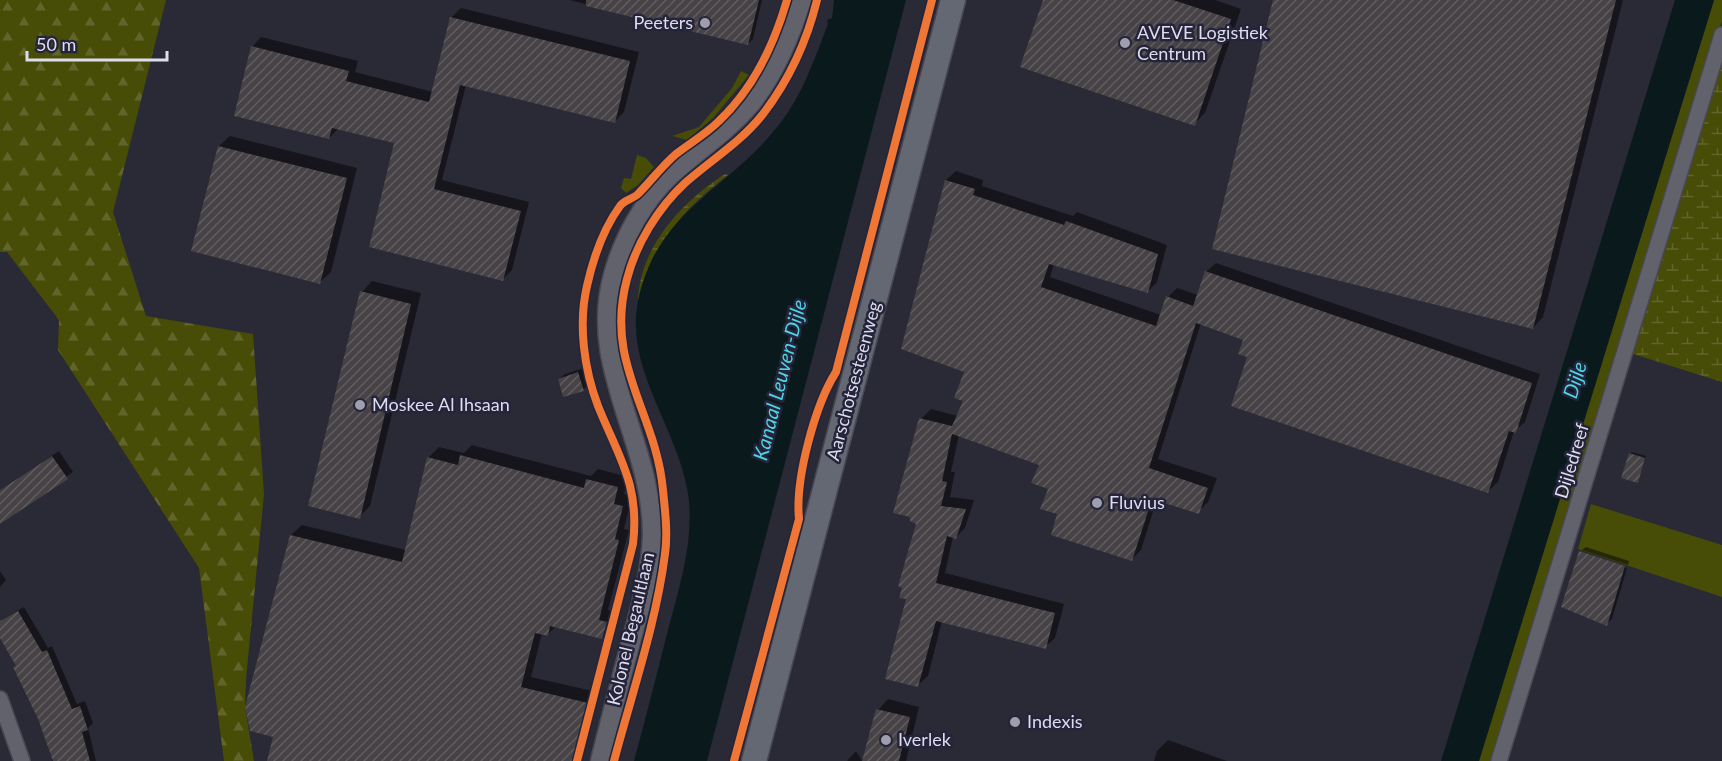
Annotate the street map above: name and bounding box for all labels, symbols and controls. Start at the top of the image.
place label: Peeters [634,11,693,33]
marker: Peeters [698,16,712,30]
place label: AVEVE Logistiek Centrum [1137,21,1269,64]
scale bar [27,24,166,62]
text: 50 m [36,33,76,55]
marker: AVEVE Logistiek Centrum [1118,36,1132,50]
water label: Kanaal Leuven-Dijle [747,297,811,463]
street label: Aarschotsesteenweg [821,299,885,463]
water label: Dijle [1557,358,1591,401]
place label: Moskee Al Ihsaan [372,393,510,415]
marker: Moskee Al Ihsaan [353,398,367,412]
street label: Dijledreef [1549,420,1593,501]
place label: Fluvius [1109,491,1165,513]
marker: Fluvius [1090,496,1104,510]
street label: Kolonel Begaultlaan [602,550,658,708]
place label: Indexis [1027,710,1083,732]
marker: Indexis [1008,715,1022,729]
place label: Iverlek [898,728,952,750]
marker: Iverlek [879,733,893,747]

